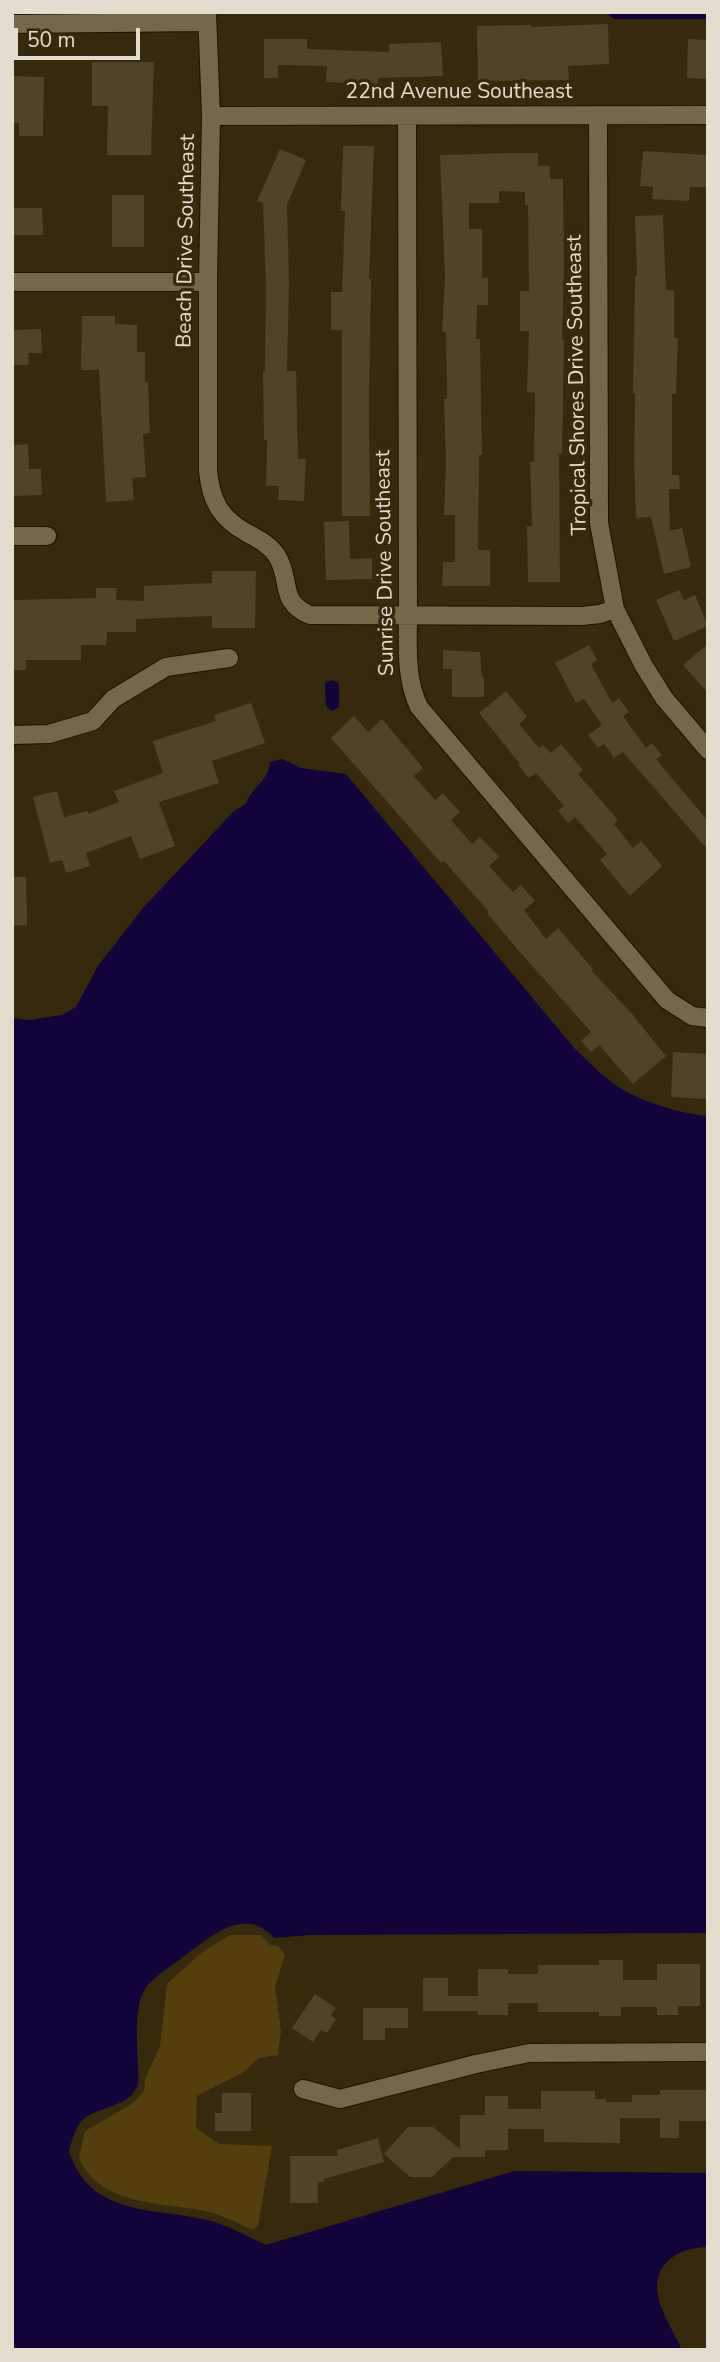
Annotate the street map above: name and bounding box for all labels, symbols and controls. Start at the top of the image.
scale bar [18,14,144,58]
text: 50 m [27,26,76,54]
street label: 22nd Avenue Southeast [346,80,572,106]
street label: Beach Drive Southeast [173,134,201,348]
street label: Tropical Shores Drive Southeast [563,234,593,536]
street label: Sunrise Drive Southeast [371,450,401,676]

